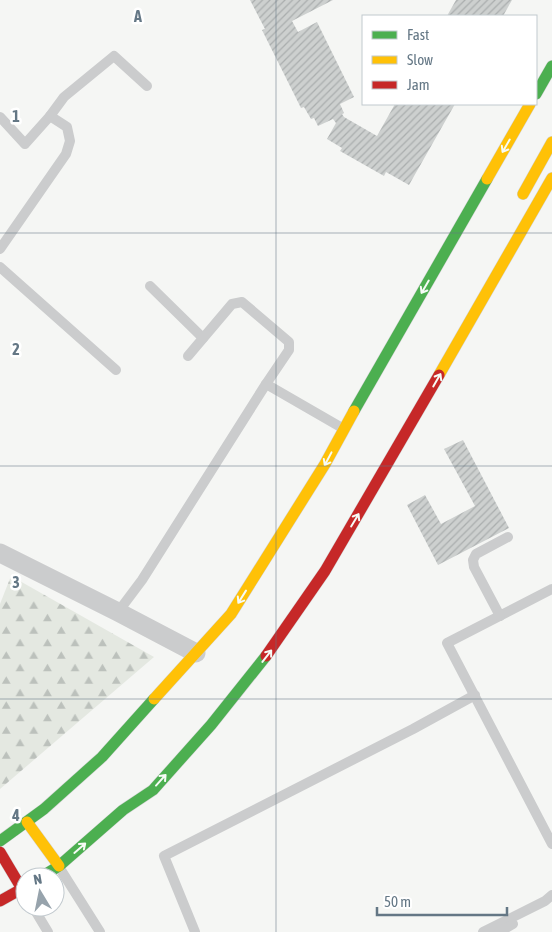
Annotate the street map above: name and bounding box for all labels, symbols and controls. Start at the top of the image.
text: A [133,7,142,25]
legend [362,15,537,105]
text: Fast [407,26,429,43]
text: Slow [407,51,433,68]
text: Jam [407,76,430,93]
text: 1 [12,107,20,125]
one-way arrow [501,138,510,153]
one-way arrow [420,279,430,294]
text: 2 [12,340,20,358]
one-way arrow [432,373,442,387]
one-way arrow [323,451,332,466]
one-way arrow [351,514,361,528]
text: 3 [12,573,20,591]
one-way arrow [236,589,246,603]
one-way arrow [261,650,272,663]
one-way arrow [156,774,167,787]
text: 4 [11,806,20,824]
one-way arrow [73,842,86,853]
north arrow [15,867,65,917]
text: N [32,871,43,888]
scale bar [377,884,507,916]
text: 50 m [384,893,411,910]

